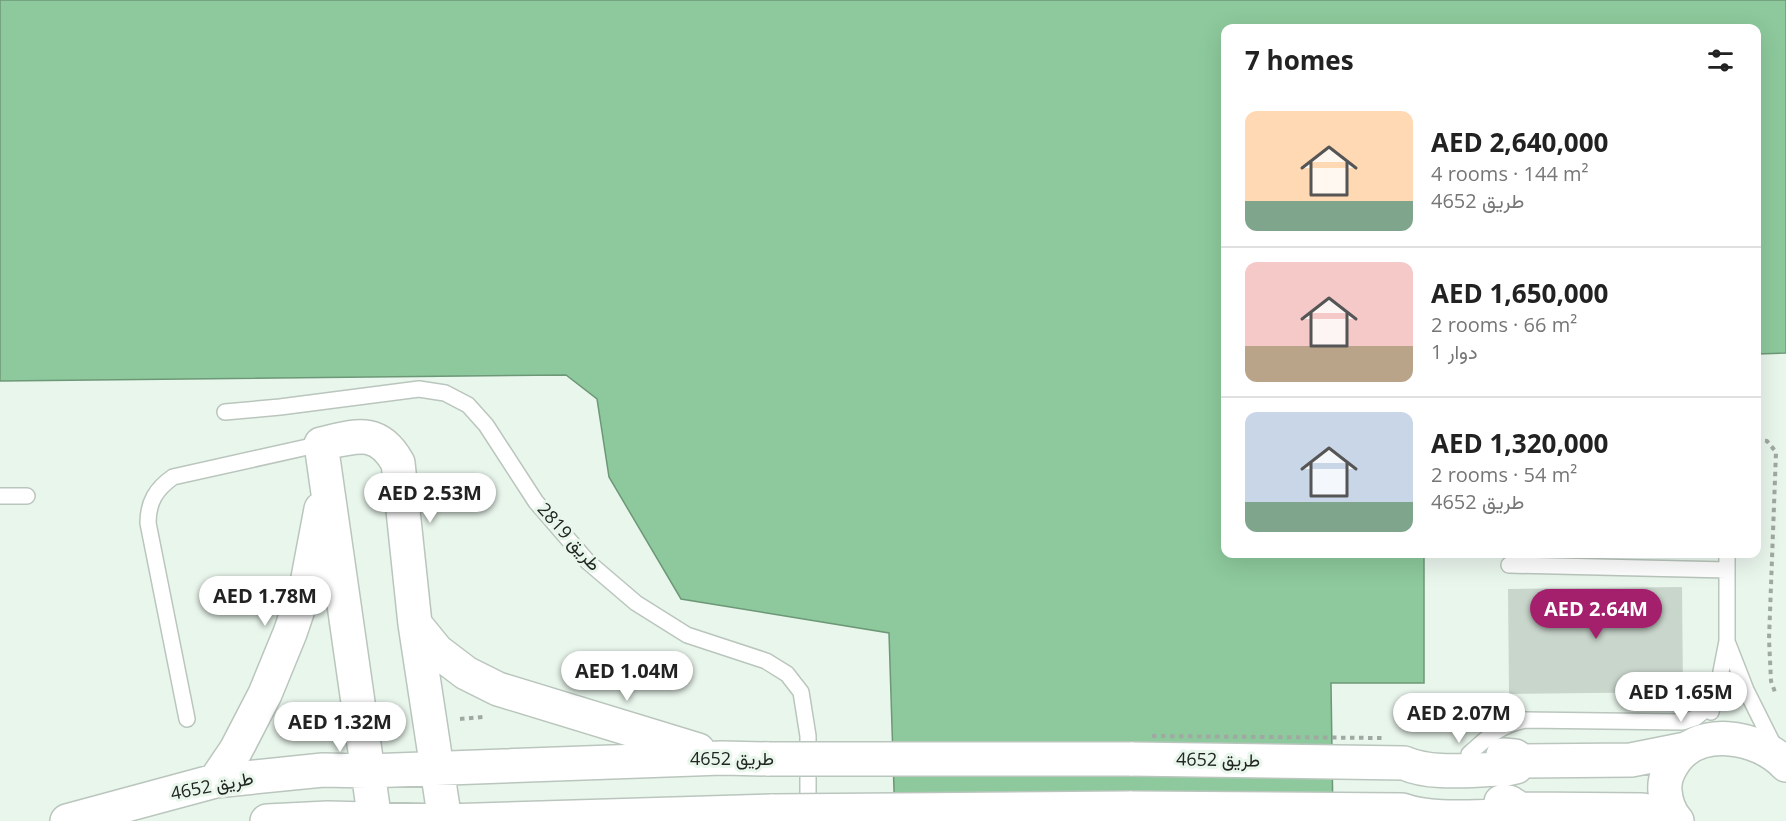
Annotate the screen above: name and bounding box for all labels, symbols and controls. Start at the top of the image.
text: 7 homes [1245,42,1354,78]
icon: filters [1704,44,1737,77]
text: AED 2,640,000 [1431,124,1608,160]
icon: home [1293,135,1365,207]
text: 4 rooms · 144 m² [1431,160,1589,187]
text: طريق 4652 [1431,187,1524,214]
text: AED 1,650,000 [1431,275,1608,311]
icon: home [1293,286,1365,358]
text: 2 rooms · 66 m² [1431,311,1577,338]
text: دوار 1 [1431,338,1478,365]
text: AED 1,320,000 [1431,425,1608,461]
icon: home [1293,436,1365,508]
text: 2 rooms · 54 m² [1431,461,1577,488]
pin: AED 2.53M [361,473,499,524]
text: AED 2.53M [378,479,482,506]
text: طريق 4652 [1431,488,1524,515]
street label: طريق 2819 [533,497,607,576]
pin: AED 1.78M [196,576,334,627]
text: AED 1.78M [213,582,317,609]
pin: AED 2.64M [1527,589,1665,640]
text: AED 2.64M [1544,595,1648,622]
pin: AED 1.04M [558,651,696,702]
text: AED 1.04M [575,657,679,684]
pin: AED 1.65M [1612,672,1750,723]
text: AED 1.65M [1629,678,1733,705]
pin: AED 2.07M [1390,693,1528,744]
text: AED 2.07M [1407,699,1511,726]
pin: AED 1.32M [271,702,409,753]
text: AED 1.32M [288,708,392,735]
street label: طريق 4652 [690,746,774,770]
street label: طريق 4652 [1176,746,1260,772]
street label: طريق 4652 [168,765,255,805]

